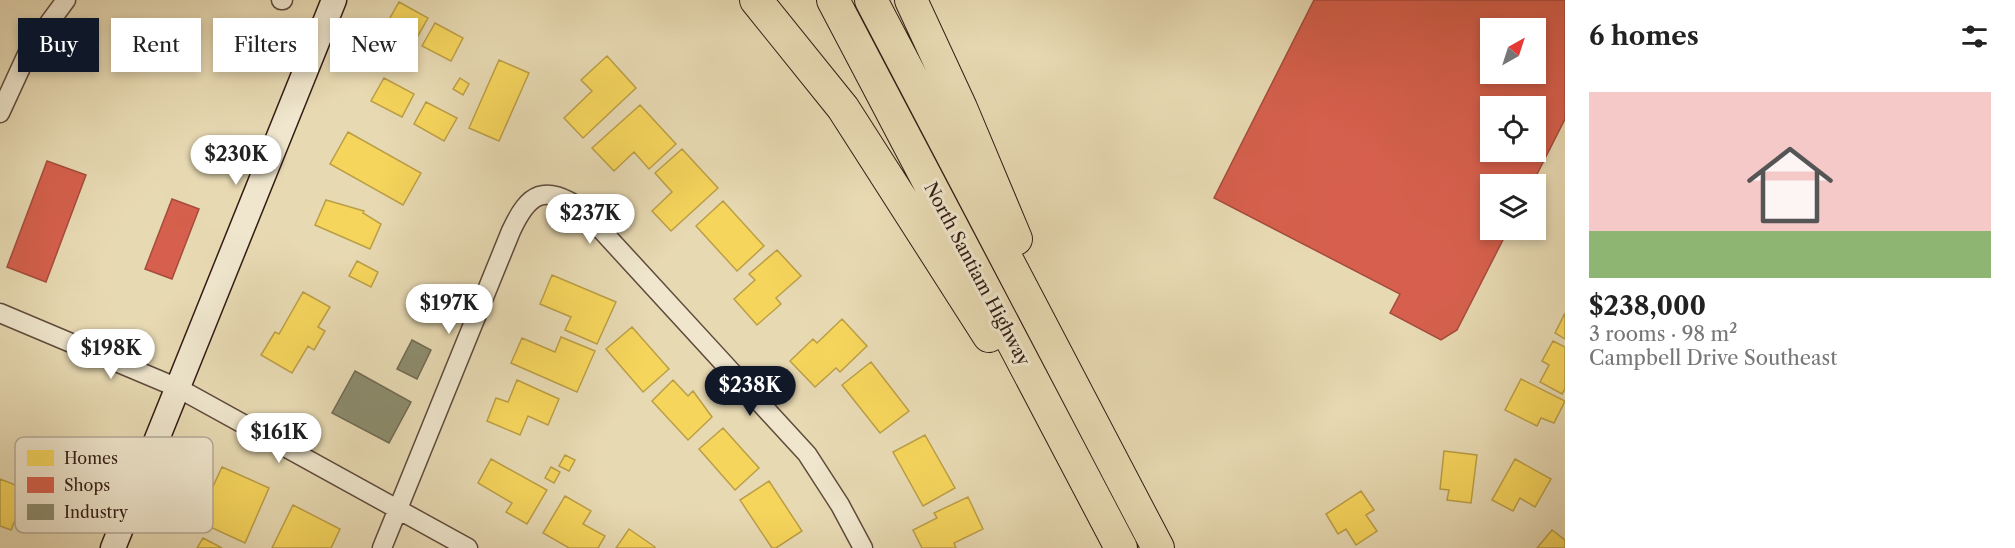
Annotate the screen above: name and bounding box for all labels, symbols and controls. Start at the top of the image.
chip: Buy [18,18,99,72]
chip: Rent [111,18,201,72]
chip: Filters [213,18,318,72]
chip: New [330,18,418,72]
north arrow [1480,18,1546,84]
map controls [1480,18,1546,240]
text: 6 homes [1589,20,1699,52]
icon: filters [1958,20,1991,53]
button: locate [1480,96,1546,162]
icon: home [1736,131,1844,239]
pin: $230K [194,135,278,186]
text: $230K [205,142,268,166]
button: layers [1480,174,1546,240]
street label: North Santiam Highway [919,179,1035,370]
pin: $237K [548,194,632,245]
text: $237K [560,201,620,225]
pin: $197K [407,284,491,335]
text: $238,000 [1589,290,1706,322]
text: $197K [420,291,478,315]
text: 3 rooms · 98 m² [1589,322,1737,346]
pin: $198K [69,329,153,380]
text: $198K [81,336,141,360]
text: Campbell Drive Southeast [1589,346,1837,370]
pin: $238K [708,366,792,417]
text: $238K [719,373,781,397]
pin: $161K [237,413,321,464]
text: $161K [250,420,308,444]
legend [15,437,213,533]
text: Homes [64,448,118,468]
text: Shops [64,475,110,495]
text: Industry [64,502,129,522]

